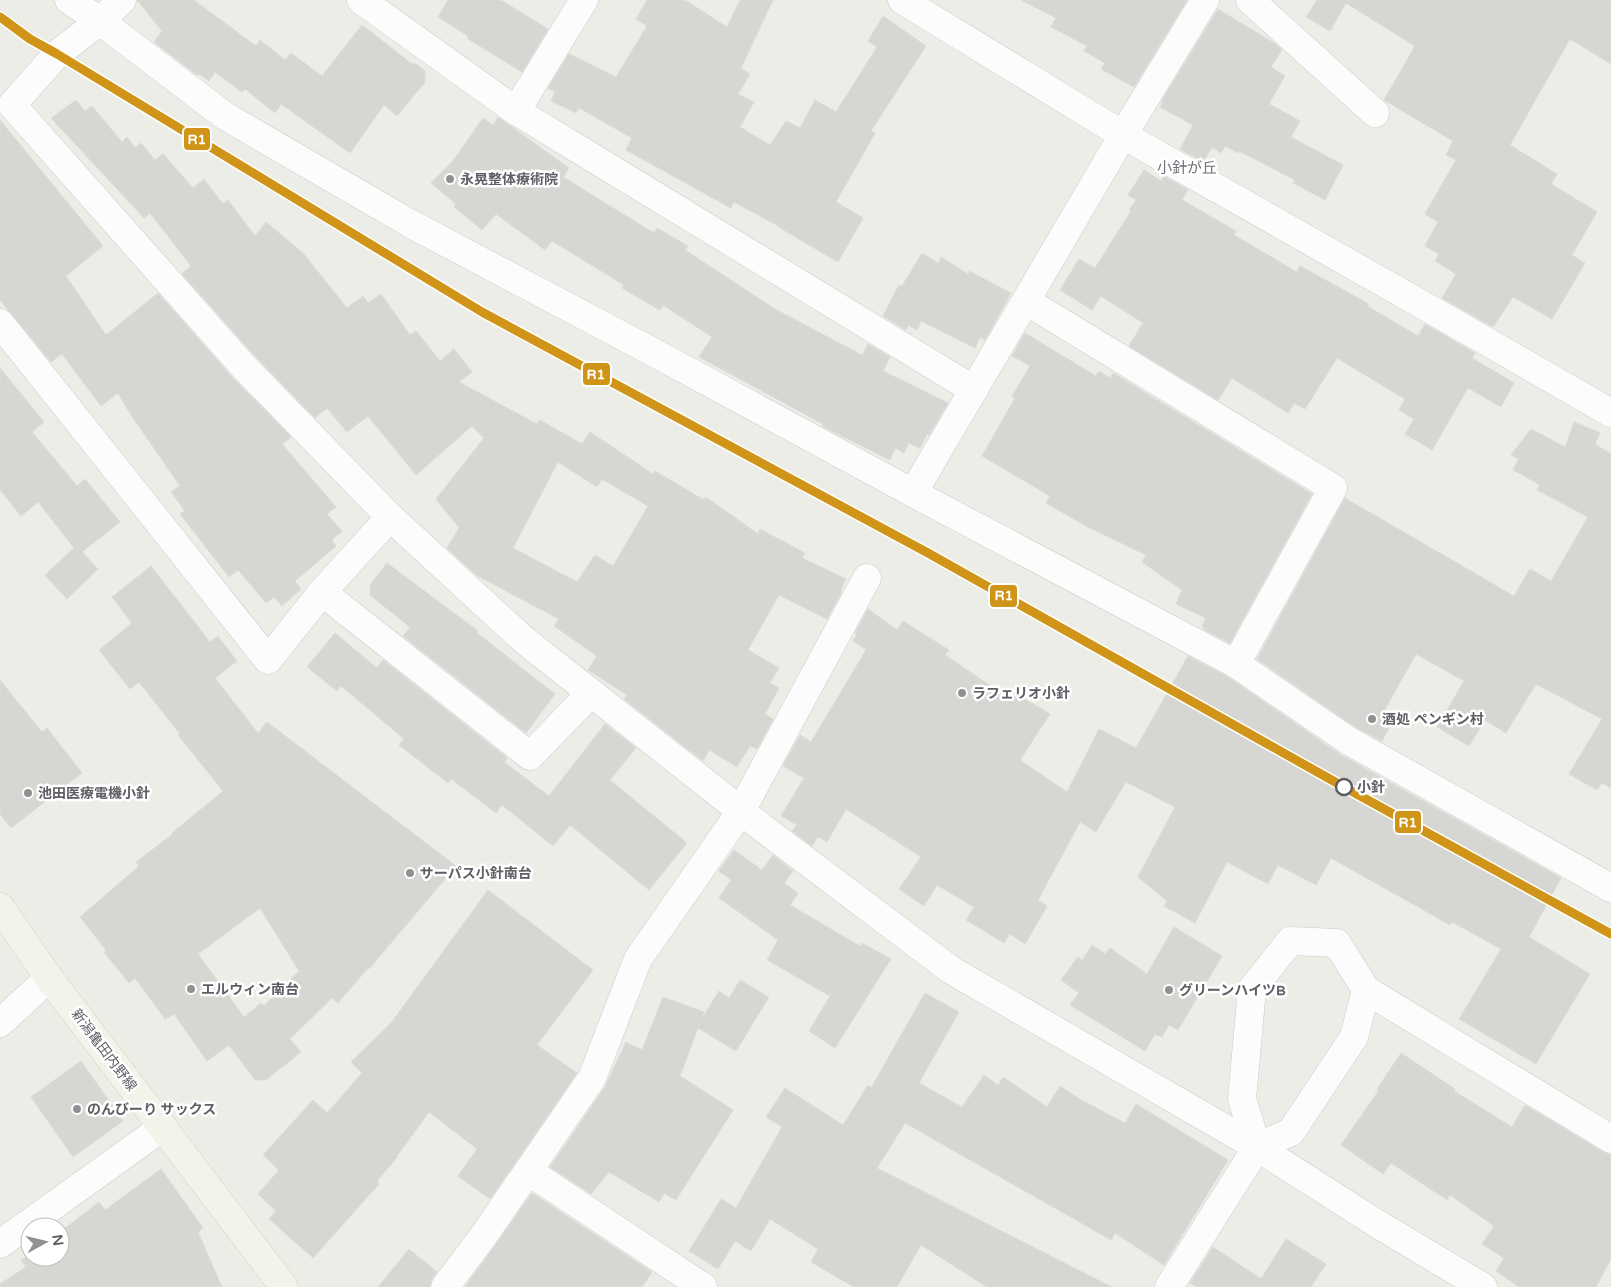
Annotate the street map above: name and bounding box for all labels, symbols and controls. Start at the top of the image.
line badge: R1 [183,127,211,151]
text: R1 [188,131,206,148]
district label: 小針が丘 [1157,159,1217,177]
place label: 永晃整体療術院 [460,171,558,188]
marker: 永晃整体療術院 [444,173,456,185]
line badge: R1 [582,362,611,386]
text: R1 [587,366,605,383]
line badge: R1 [989,584,1018,608]
text: R1 [995,587,1013,604]
place label: ラフェリオ小針 [972,685,1070,702]
marker: ラフェリオ小針 [956,687,968,699]
place label: 酒処 ペンギン村 [1382,711,1484,728]
marker: 酒処 ペンギン村 [1366,713,1378,725]
marker: 小針 [1335,778,1353,796]
place label: 小針 [1357,779,1385,796]
place label: 池田医療電機小針 [38,785,150,802]
marker: 池田医療電機小針 [22,787,34,799]
line badge: R1 [1394,810,1422,834]
text: R1 [1399,814,1417,831]
place label: サーパス小針南台 [420,865,532,882]
marker: サーパス小針南台 [404,867,416,879]
place label: エルウィン南台 [201,981,299,998]
place label: グリーンハイツB [1179,982,1286,999]
marker: エルウィン南台 [185,983,197,995]
marker: グリーンハイツB [1163,984,1175,996]
street label: 新潟亀田内野線 [68,1006,140,1094]
place label: のんびーり サックス [87,1101,216,1118]
marker: のんびーり サックス [71,1103,83,1115]
north arrow [20,1217,70,1267]
text: N [48,1234,67,1247]

